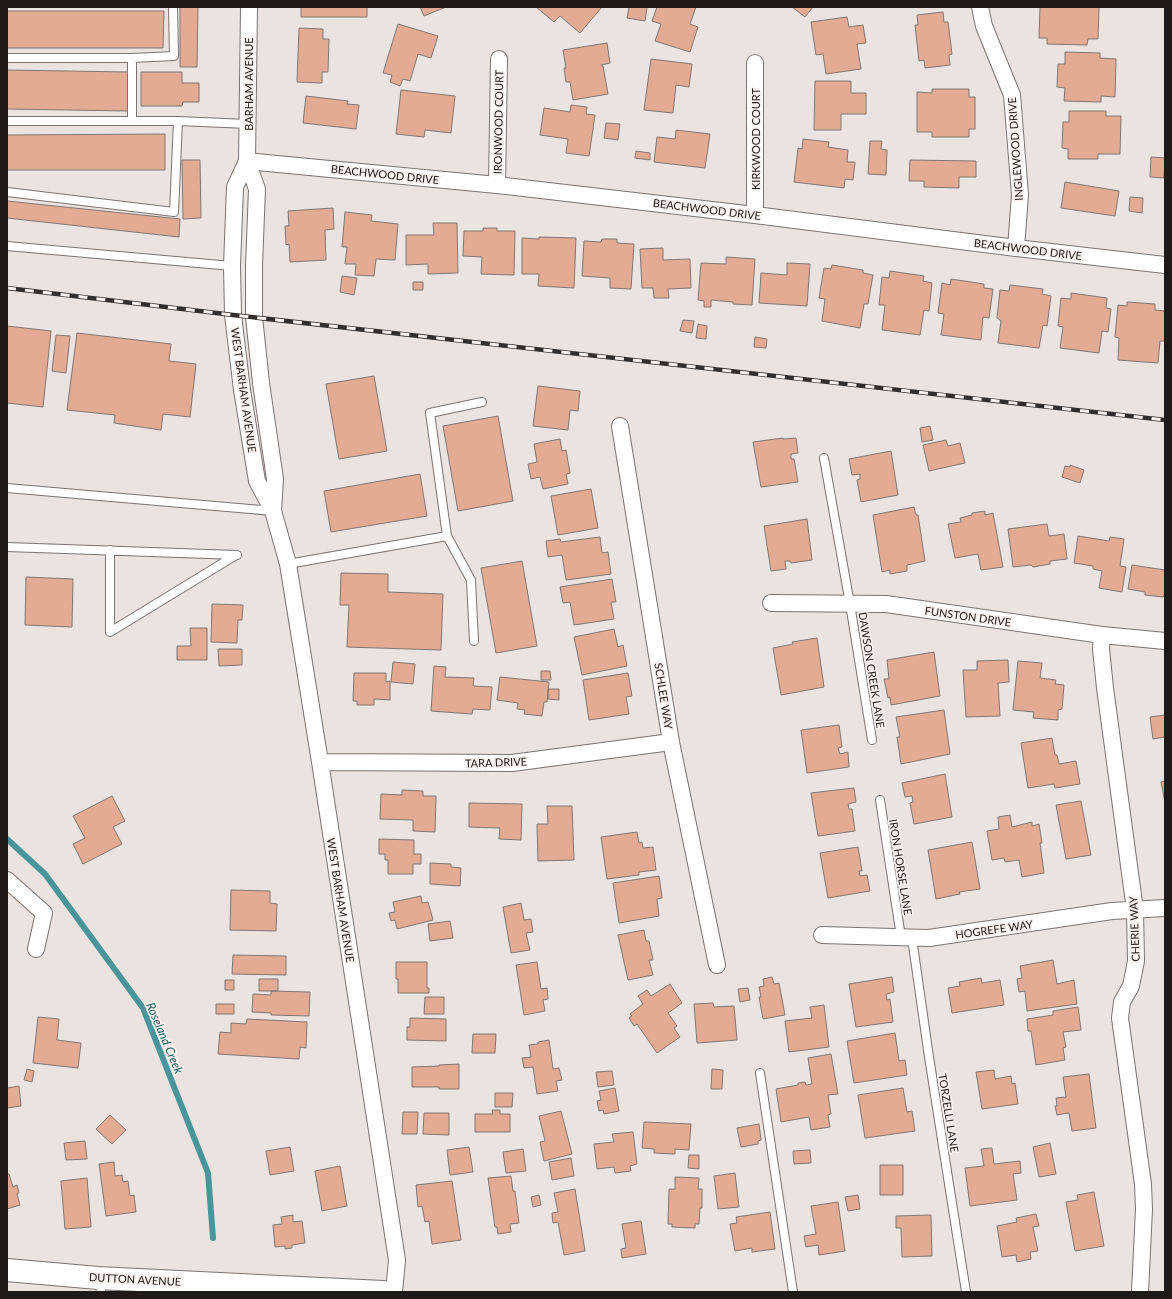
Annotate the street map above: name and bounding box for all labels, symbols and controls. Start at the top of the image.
street label: BARHAM AVENUE [242,37,255,131]
street label: IRONWOOD COURT [491,69,505,174]
street label: KIRKWOOD COURT [749,88,762,190]
street label: INGLEWOOD DRIVE [1005,97,1025,201]
street label: BEACHWOOD DRIVE [330,162,440,186]
street label: BEACHWOOD DRIVE [652,196,762,222]
street label: BEACHWOOD DRIVE [973,236,1083,262]
street label: WEST BARHAM AVENUE [229,327,259,453]
street label: FUNSTON DRIVE [924,604,1012,628]
street label: DAWSON CREEK LANE [856,611,888,729]
street label: SCHLEE WAY [652,662,676,730]
street label: TARA DRIVE [465,754,527,770]
street label: IRON HORSE LANE [887,818,915,916]
street label: WEST BARHAM AVENUE [325,837,357,963]
street label: CHERIE WAY [1126,896,1142,962]
street label: HOGREFE WAY [954,917,1034,941]
water label: Roseland Creek [143,1000,187,1076]
street label: TORZELLI LANE [936,1073,962,1153]
street label: DUTTON AVENUE [89,1270,181,1288]

